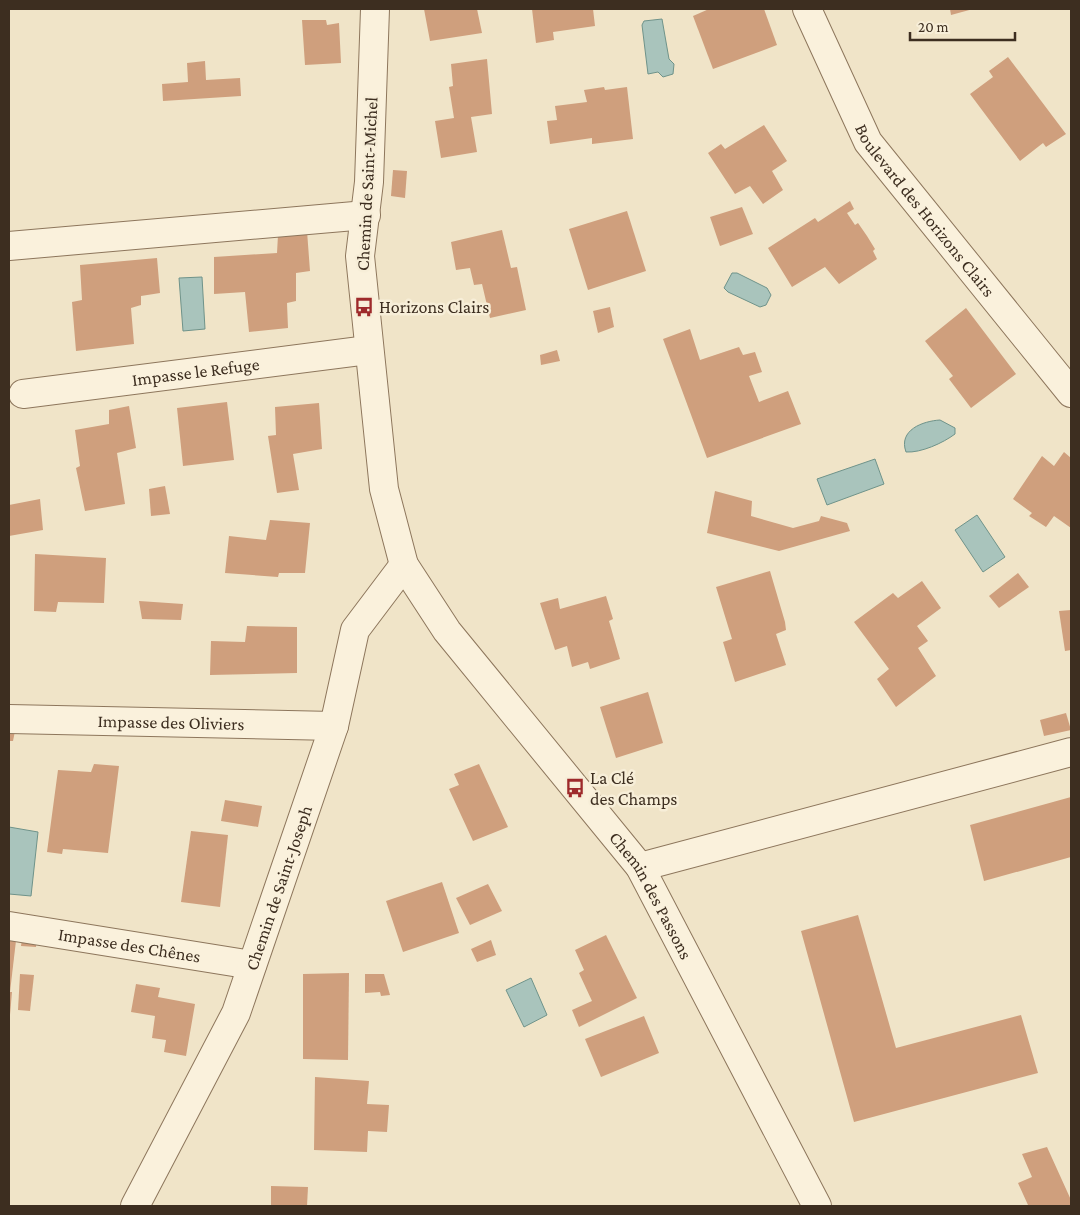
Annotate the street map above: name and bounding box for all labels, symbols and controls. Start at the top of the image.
scale bar [910,10,1015,42]
text: 20 m [918,19,949,35]
street label: Chemin de Saint-Michel [352,96,382,271]
street label: Boulevard des Horizons Clairs [851,121,999,301]
bus stop icon: Horizons Clairs [353,296,375,318]
place label: Horizons Clairs [379,297,489,317]
street label: Impasse le Refuge [131,354,261,390]
street label: Impasse des Oliviers [97,711,245,734]
place label: La Clé des Champs [590,768,677,809]
bus stop icon: La Clé des Champs [564,777,586,799]
street label: Chemin de Saint-Joseph [241,802,316,973]
street label: Chemin des Passons [605,828,696,963]
street label: Impasse des Chênes [57,924,202,967]

